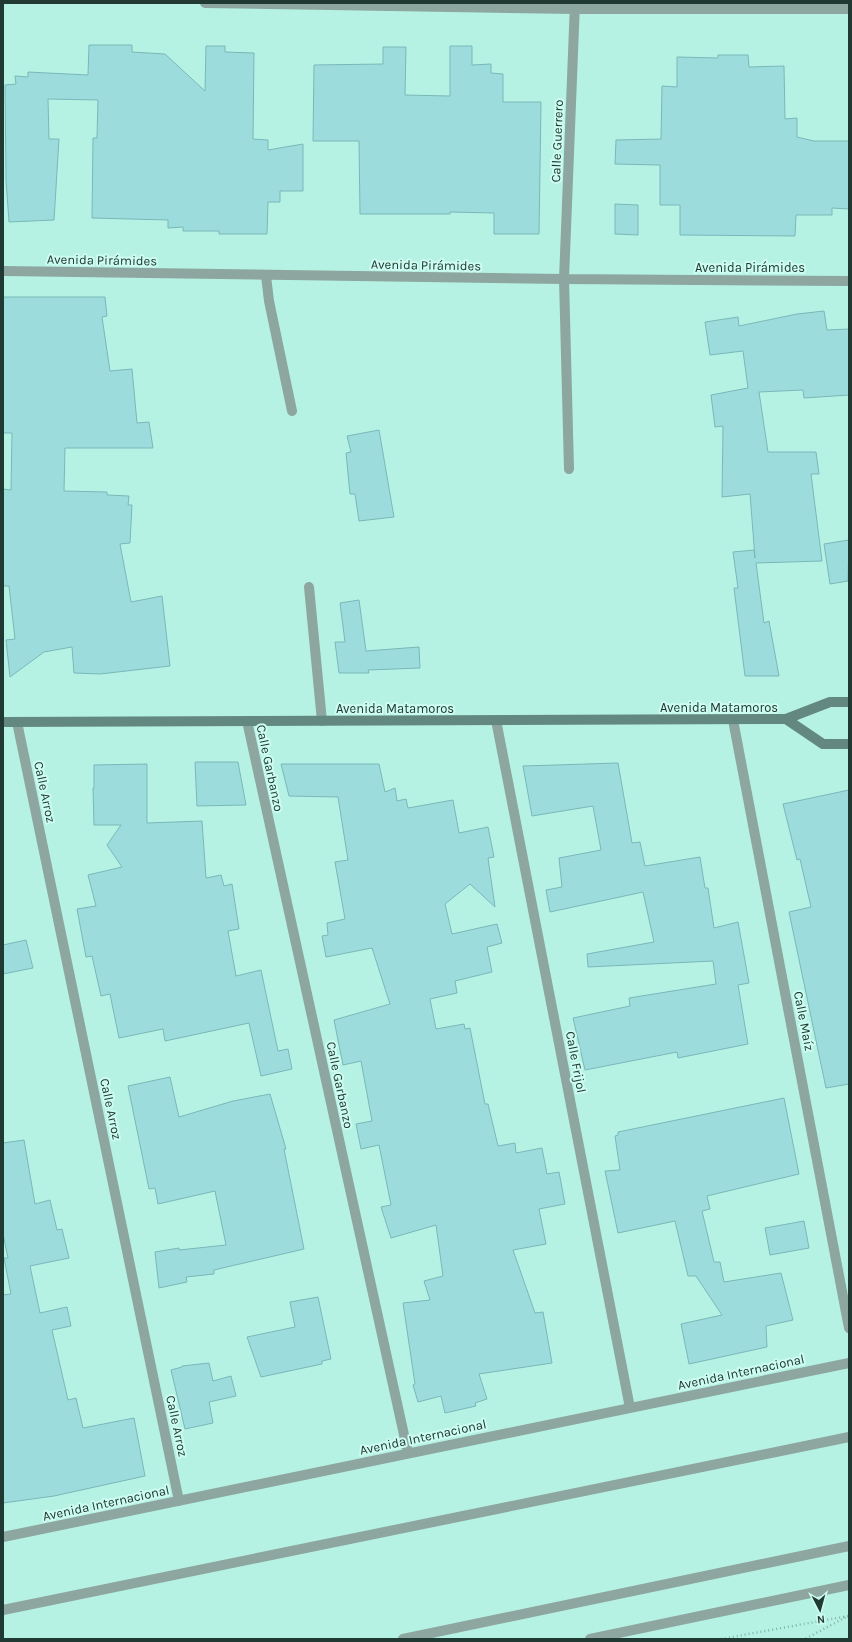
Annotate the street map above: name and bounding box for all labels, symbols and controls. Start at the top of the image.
street label: Calle Guerrero [548,99,566,183]
street label: Avenida Pirámides [47,252,157,268]
street label: Avenida Pirámides [371,257,481,273]
street label: Avenida Pirámides [695,260,805,275]
street label: Avenida Matamoros [660,700,778,715]
street label: Avenida Matamoros [336,701,454,716]
street label: Calle Garbanzo [253,723,287,813]
street label: Calle Arroz [31,760,59,824]
street label: Calle Maíz [791,990,817,1052]
street label: Calle Frijol [563,1030,589,1094]
street label: Calle Garbanzo [323,1040,357,1130]
street label: Calle Arroz [97,1077,125,1141]
street label: Avenida Internacional [676,1351,806,1393]
street label: Calle Arroz [163,1394,191,1458]
street label: Avenida Internacional [358,1416,488,1458]
street label: Avenida Internacional [41,1482,171,1524]
north arrow [800,1590,840,1630]
text: N [816,1613,826,1626]

